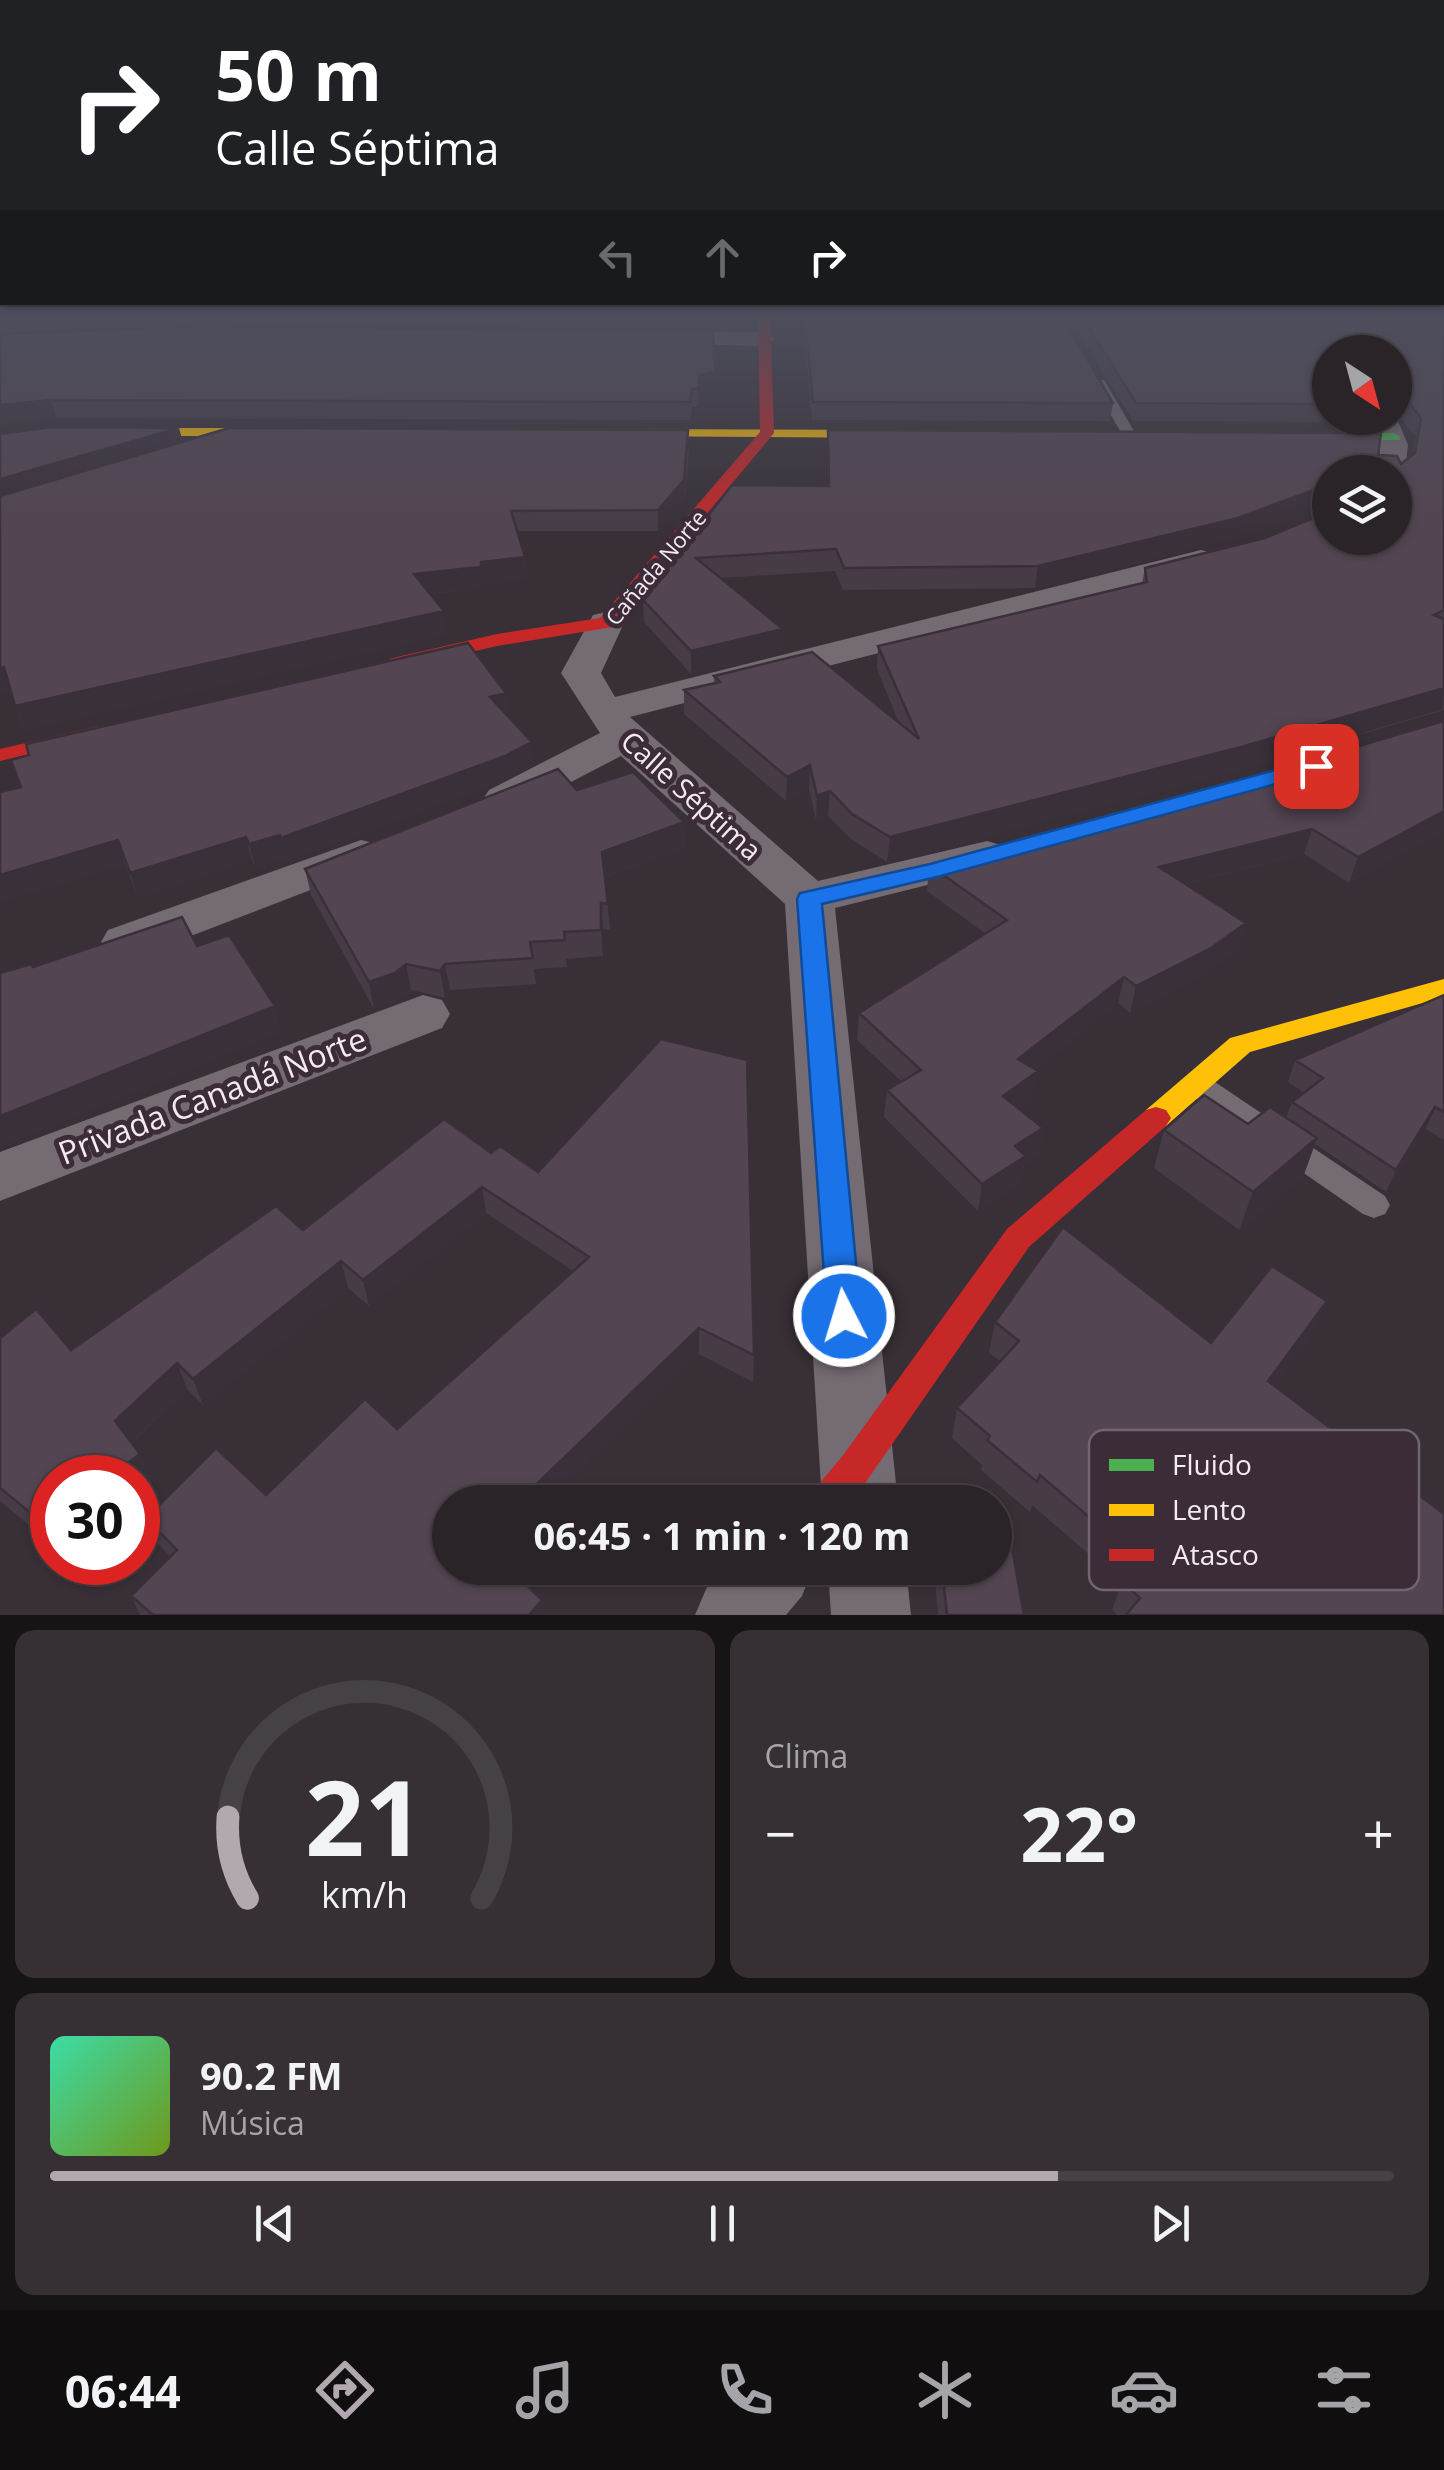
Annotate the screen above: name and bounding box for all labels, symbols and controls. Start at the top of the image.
text: 50 m [215,26,382,122]
icon: right [50,40,180,170]
text: Calle Séptima [215,117,500,178]
icon: left [590,230,645,285]
icon: ahead [695,230,750,285]
icon: right [800,230,855,285]
north arrow [1312,335,1412,435]
map controls [1312,335,1412,555]
button: layers [1312,455,1412,555]
street label: Cañada Norte [598,503,712,631]
street label: Calle Séptima [613,722,771,868]
pin [1274,724,1359,809]
icon: arrive [1289,739,1344,794]
street label: Privada Canadá Norte [52,1016,372,1174]
position arrow [792,1264,896,1368]
legend [1089,1430,1419,1590]
text: Fluido [1172,1445,1252,1483]
speed limit sign: 30 [30,1455,160,1585]
text: Lento [1172,1490,1246,1528]
text: 06:45 · 1 min · 120 m [534,1509,910,1561]
text: Atasco [1172,1535,1259,1573]
text: Clima [765,1734,848,1777]
text: 21 [305,1745,424,1886]
text: 22° [1020,1782,1138,1884]
text: − [765,1795,796,1870]
text: + [1363,1795,1394,1870]
text: km/h [321,1870,408,1918]
text: 90.2 FM [200,2049,343,2101]
text: Música [200,2101,305,2144]
icon: previous [247,2196,302,2251]
icon: pause [695,2196,750,2251]
icon: next [1143,2196,1198,2251]
icon: directions [310,2355,380,2425]
icon: music [510,2355,580,2425]
icon: phone [710,2355,780,2425]
icon: climate [910,2355,980,2425]
icon: car [1109,2355,1179,2425]
icon: filters [1309,2355,1379,2425]
text: 06:44 [65,2360,181,2421]

